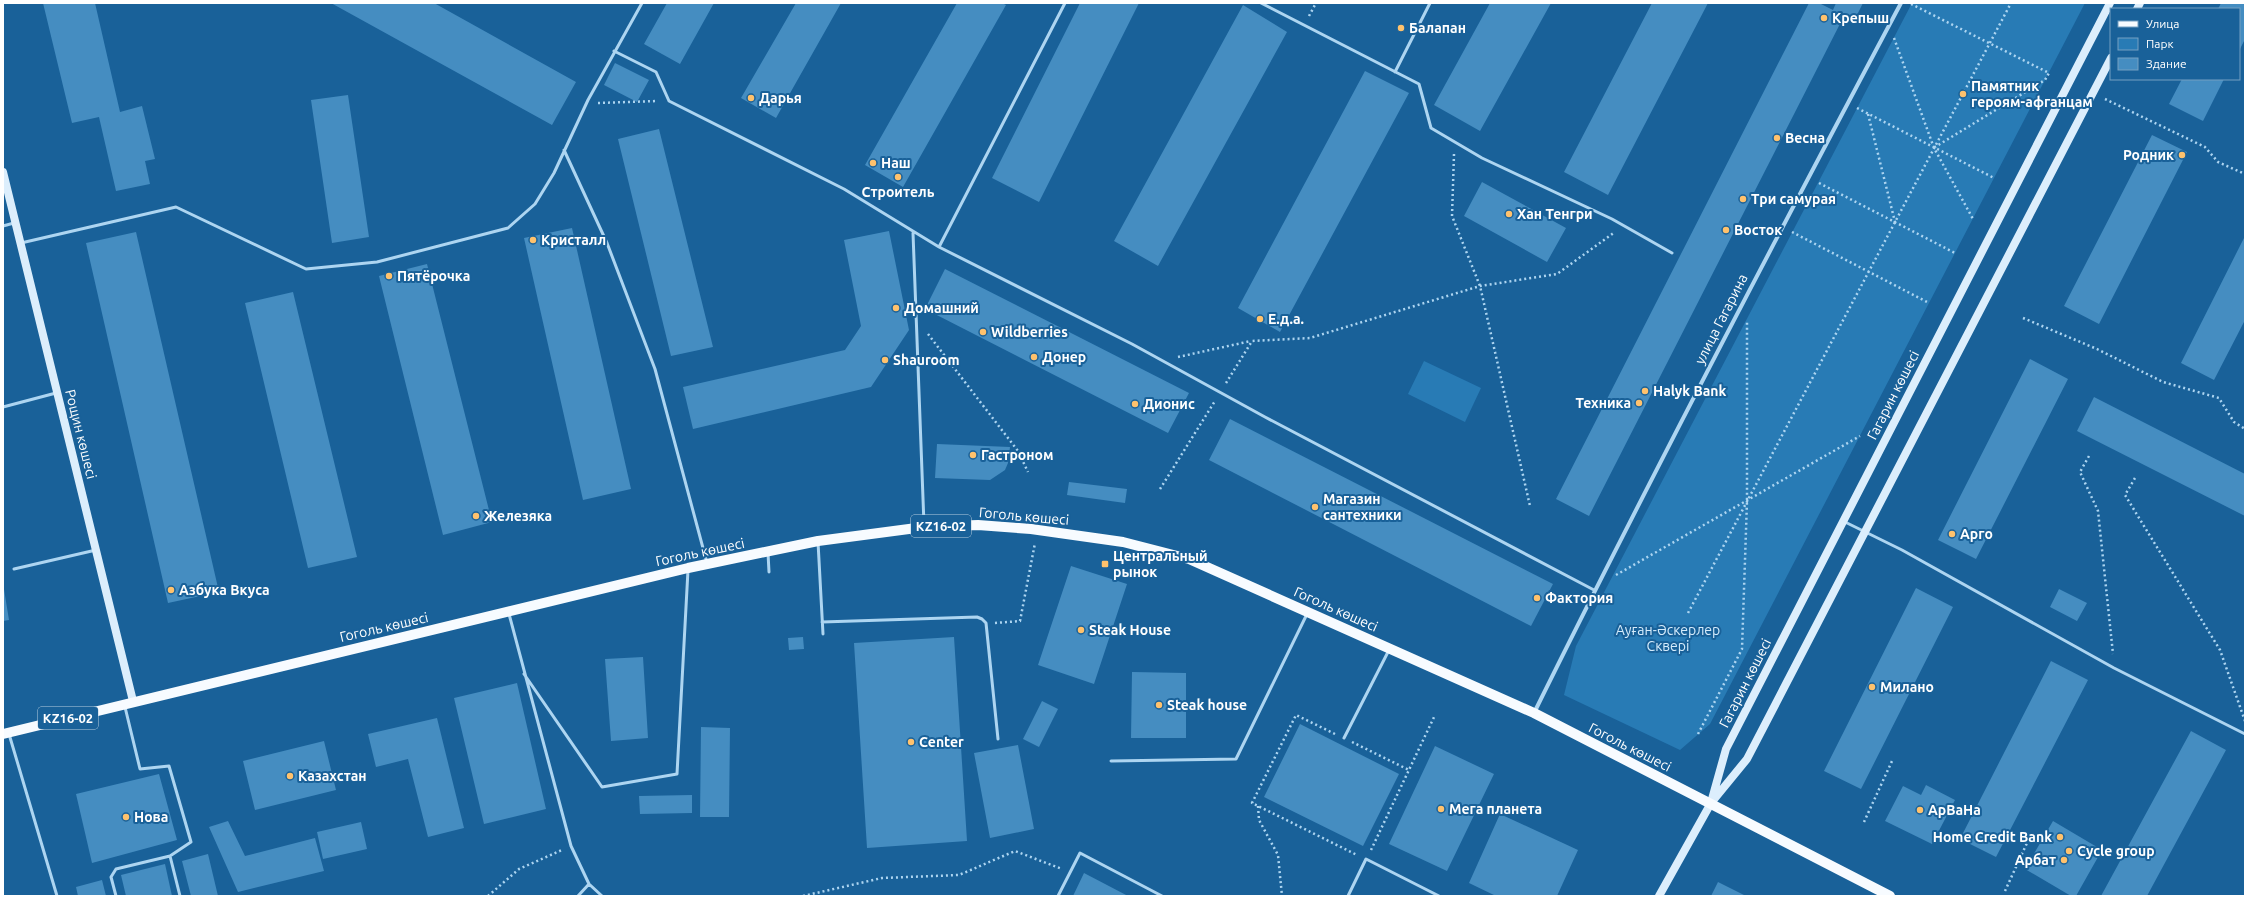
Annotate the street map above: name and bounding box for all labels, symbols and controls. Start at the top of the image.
legend [2110,8,2240,80]
place label: Крепыш [1832,10,1889,26]
marker: Крепыш [1819,13,1829,23]
text: Улица [2146,17,2179,30]
place label: Балапан [1409,20,1466,36]
marker: Балапан [1396,23,1406,33]
text: Парк [2146,37,2174,50]
text: Здание [2146,57,2187,70]
place label: Памятник героям-афганцам [1971,78,2093,110]
marker: Памятник героям-афганцам [1958,89,1968,99]
place label: Дарья [759,90,802,106]
marker: Дарья [746,93,756,103]
place label: Весна [1785,130,1825,146]
marker: Весна [1772,133,1782,143]
place label: Родник [2123,147,2174,163]
marker: Родник [2177,150,2187,160]
place label: Наш [881,155,911,171]
marker: Наш [868,158,878,168]
marker: Строитель [893,172,903,182]
place label: Строитель [862,184,935,200]
place label: Три самурая [1751,191,1836,207]
marker: Три самурая [1738,194,1748,204]
place label: Хан Тенгри [1517,206,1593,222]
marker: Хан Тенгри [1504,209,1514,219]
place label: Восток [1734,222,1782,238]
marker: Восток [1721,225,1731,235]
place label: Кристалл [541,232,606,248]
marker: Кристалл [528,235,538,245]
place label: Пятёрочка [397,268,470,284]
marker: Пятёрочка [384,271,394,281]
street label: улица Гагарина [1691,271,1751,367]
place label: Домашний [904,300,979,316]
marker: Домашний [891,303,901,313]
place label: Е.д.а. [1268,311,1304,327]
marker: Е.д.а. [1255,314,1265,324]
place label: Wildberries [991,324,1068,340]
marker: Wildberries [978,327,988,337]
street label: Гагарин көшесі [1864,348,1922,442]
place label: Донер [1042,349,1086,365]
place label: Shauroom [893,352,960,368]
marker: Донер [1029,352,1039,362]
marker: Shauroom [880,355,890,365]
place label: Halyk Bank [1653,383,1727,399]
marker: Halyk Bank [1640,386,1650,396]
street label: Рощин көшесі [62,388,100,480]
place label: Техника [1575,395,1631,411]
place label: Дионис [1143,396,1195,412]
marker: Техника [1634,398,1644,408]
marker: Дионис [1130,399,1140,409]
place label: Гастроном [981,447,1054,463]
marker: Гастроном [968,450,978,460]
place label: Магазин сантехники [1323,491,1402,523]
marker: Магазин сантехники [1310,502,1320,512]
street label: Гоголь көшесі [978,504,1070,528]
place label: Железяка [484,508,552,524]
marker: Железяка [471,511,481,521]
road number: KZ16-02 [911,515,971,537]
place label: Арго [1960,526,1993,542]
marker: Арго [1947,529,1957,539]
street label: Гоголь көшесі [654,535,746,569]
place label: Центральный рынок [1113,548,1208,580]
marker: Центральный рынок [1100,559,1110,569]
place label: Азбука Вкуса [179,582,270,598]
street label: Гоголь көшесі [1291,583,1381,635]
marker: Азбука Вкуса [166,585,176,595]
place label: Фактория [1545,590,1613,606]
marker: Фактория [1532,593,1542,603]
street label: Гоголь көшесі [338,609,430,645]
place label: Steak House [1089,622,1171,638]
park label: Ауған-Әскерлер Сквері [1616,622,1720,654]
marker: Steak House [1076,625,1086,635]
street label: Гагарин көшесі [1716,636,1774,730]
place label: Милано [1880,679,1934,695]
marker: Милано [1867,682,1877,692]
place label: Steak house [1167,697,1247,713]
marker: Steak house [1154,700,1164,710]
road number: KZ16-02 [38,707,98,729]
street label: Гоголь көшесі [1586,719,1674,775]
place label: Center [919,734,964,750]
marker: Center [906,737,916,747]
place label: Казахстан [298,768,367,784]
marker: Казахстан [285,771,295,781]
place label: Мега планета [1449,801,1542,817]
place label: АрВаНа [1928,802,1981,818]
marker: Мега планета [1436,804,1446,814]
marker: АрВаНа [1915,805,1925,815]
place label: Нова [134,809,168,825]
marker: Нова [121,812,131,822]
place label: Home Credit Bank [1933,829,2052,845]
marker: Home Credit Bank [2055,832,2065,842]
place label: Cycle group [2077,843,2155,859]
marker: Cycle group [2064,846,2074,856]
place label: Арбат [2015,852,2056,868]
marker: Арбат [2059,855,2069,865]

